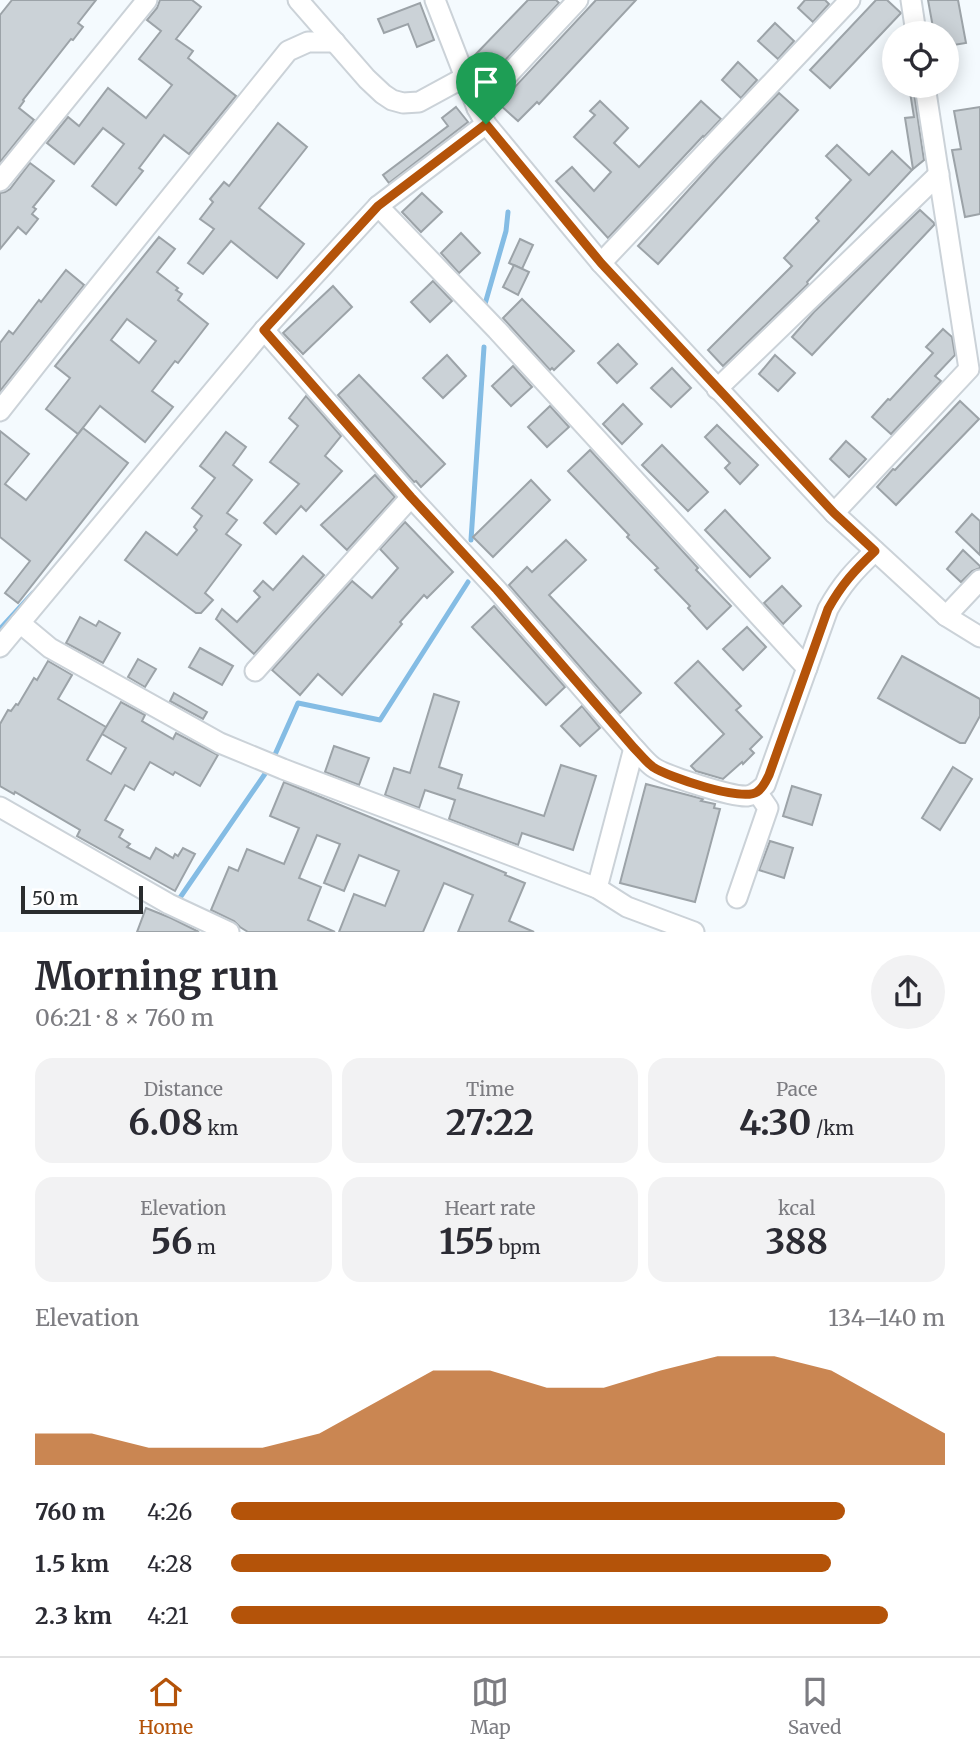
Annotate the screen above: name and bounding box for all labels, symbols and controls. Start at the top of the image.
map controls [882,21,959,98]
button: locate [882,21,959,98]
pin [456,52,516,124]
icon: arrive [467,63,505,101]
scale bar [21,883,144,914]
text: 50 m [32,886,78,910]
text: Morning run [35,953,278,1000]
button: share [871,955,945,1029]
text: 06:21 · 8 × 760 m [35,1003,214,1032]
text: Distance [144,1077,223,1101]
text: Time [466,1077,514,1101]
text: Pace [776,1077,817,1101]
text: 6.08 [128,1101,203,1145]
text: 27:22 [446,1101,534,1145]
text: 4:30 [739,1101,811,1145]
text: km [203,1116,238,1140]
text: /km [811,1116,854,1140]
text: Elevation [140,1196,226,1220]
text: Heart rate [445,1196,535,1220]
text: kcal [778,1196,815,1220]
text: 56 [151,1220,192,1264]
text: 155 [439,1220,494,1264]
text: 388 [765,1220,828,1264]
text: m [192,1235,216,1259]
text: bpm [494,1235,541,1259]
text: Elevation [35,1303,139,1332]
text: 134–140 m [828,1303,945,1332]
text: 760 m [35,1497,105,1526]
text: 4:26 [147,1497,192,1526]
text: 1.5 km [35,1549,109,1578]
text: 4:28 [147,1549,192,1578]
text: 2.3 km [35,1601,112,1630]
text: 4:21 [147,1601,189,1630]
tab: Home [138,1673,193,1739]
tab: Map [470,1673,511,1739]
tab: Saved [788,1673,842,1739]

